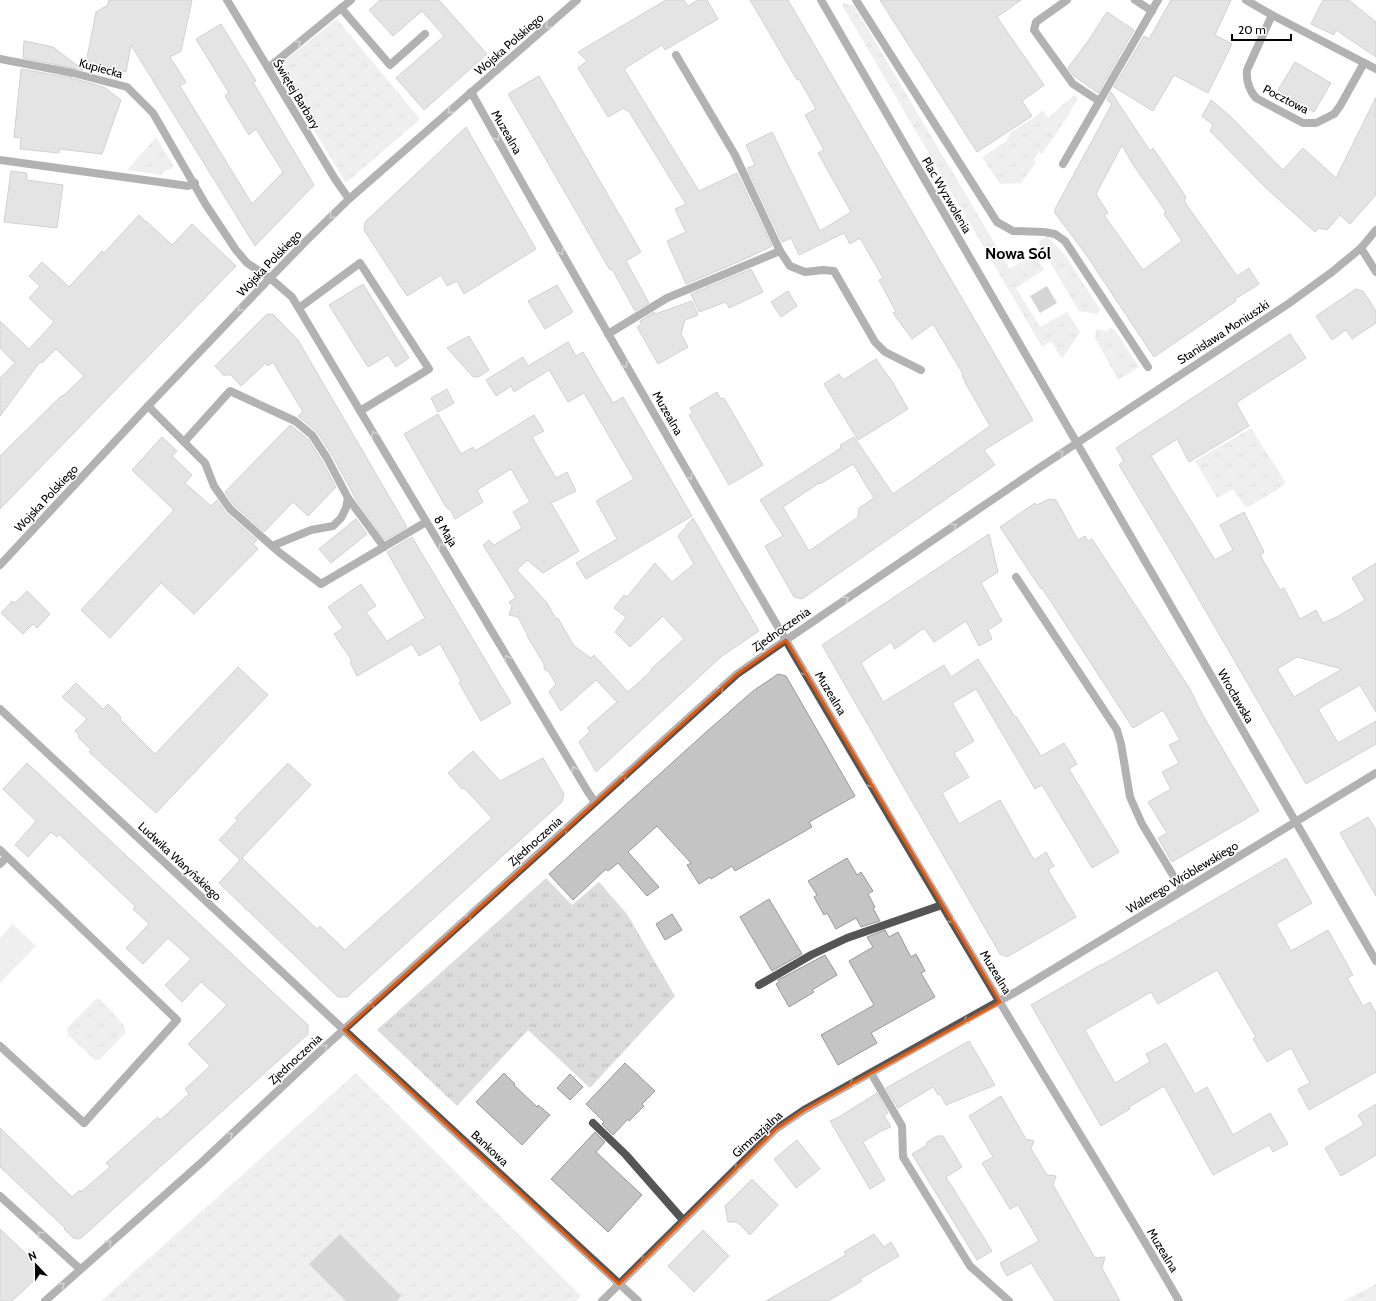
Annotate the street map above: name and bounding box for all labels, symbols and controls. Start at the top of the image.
street label: Wojska Polskiego [471,10,547,78]
scale bar [1232,16,1291,42]
one-way arrow [545,21,552,28]
text: 20 m [1238,22,1266,37]
one-way arrow [293,41,300,48]
street label: Kupiecka [77,55,125,81]
street label: Świętej Barbary [270,56,324,132]
street label: Pocztowa [1261,81,1312,117]
one-way arrow [447,106,454,113]
street label: Muzealna [488,107,526,157]
one-way arrow [492,134,500,142]
street label: Plac Wyzwolenia [919,154,975,236]
one-way arrow [329,211,337,219]
street label: Wojska Polskiego [234,226,305,299]
district label: Nowa Sól [985,244,1051,263]
one-way arrow [557,247,564,255]
street label: Stanisława Moniuszki [1174,297,1272,367]
one-way arrow [238,304,245,312]
one-way arrow [621,360,628,368]
street label: Muzealna [649,388,687,438]
one-way arrow [371,431,379,438]
one-way arrow [1057,450,1064,458]
street label: Wojska Polskiego [11,461,81,535]
one-way arrow [686,473,693,480]
street label: 8 Maja [431,513,461,550]
one-way arrow [949,524,956,531]
one-way arrow [438,543,445,550]
one-way arrow [842,596,849,604]
street label: Zjednoczenia [749,603,813,654]
one-way arrow [504,655,511,662]
street label: Wrocławska [1215,666,1258,726]
street label: Muzealna [812,668,850,718]
one-way arrow [800,669,808,676]
one-way arrow [716,686,723,693]
one-way arrow [571,766,579,773]
one-way arrow [619,773,627,781]
one-way arrow [867,781,874,788]
street label: Zjednoczenia [505,813,565,869]
street label: Ludwika Waryńskiego [135,818,225,904]
one-way arrow [560,827,568,834]
street label: Walerego Wróblewskiego [1123,837,1241,916]
one-way arrow [464,914,471,921]
one-way arrow [947,917,955,924]
street label: Muzealna [977,947,1015,997]
one-way arrow [368,1002,375,1009]
one-way arrow [963,1016,970,1023]
street label: Zjednoczenia [265,1030,325,1087]
one-way arrow [321,1044,328,1051]
one-way arrow [849,1079,856,1086]
street label: Gimnazjalna [729,1107,786,1161]
street label: Bankowa [468,1127,512,1169]
one-way arrow [225,1132,233,1140]
one-way arrow [734,1163,742,1171]
street label: Muzealna [1144,1225,1182,1275]
one-way arrow [38,1231,45,1238]
one-way arrow [104,1240,112,1248]
north arrow [16,1245,56,1285]
text: N [26,1248,38,1264]
one-way arrow [641,1254,649,1262]
one-way arrow [57,1282,65,1290]

